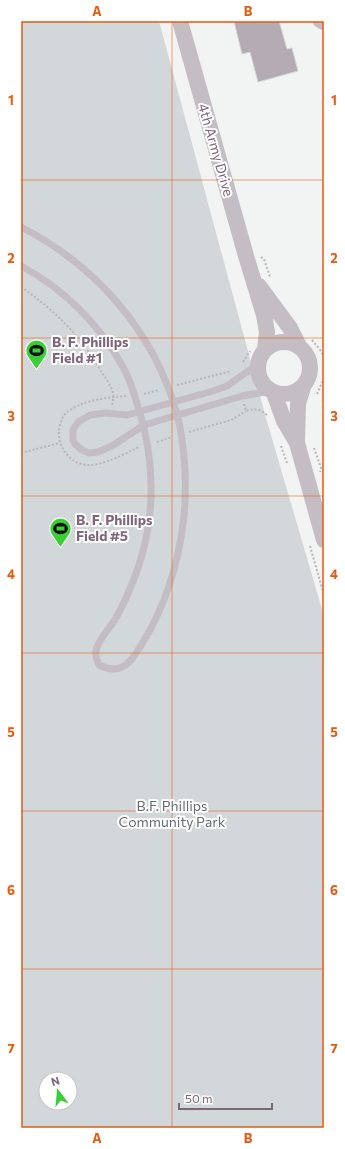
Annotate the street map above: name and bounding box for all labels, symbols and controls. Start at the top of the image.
text: A [92,3,102,19]
text: B [244,3,253,19]
text: 1 [8,92,14,108]
text: 1 [331,92,337,108]
street label: 4th Army Drive [195,101,238,198]
text: 2 [7,250,15,266]
text: 2 [330,250,338,266]
place label: B. F. Phillips Field #1 [52,333,129,366]
sports icon: B. F. Phillips Field #1 [24,337,50,370]
text: 3 [7,408,15,424]
text: 3 [330,408,338,424]
place label: B. F. Phillips Field #5 [76,511,153,544]
sports icon: B. F. Phillips Field #5 [48,515,74,548]
text: 4 [7,566,15,582]
text: 4 [330,566,338,582]
text: 5 [7,724,15,740]
text: 5 [330,724,338,740]
park label: B.F. Phillips Community Park [119,797,226,830]
text: 6 [7,882,15,898]
text: 6 [330,882,338,898]
text: 7 [7,1040,15,1056]
text: 7 [330,1040,338,1056]
north arrow [38,1071,78,1111]
text: N [49,1074,61,1088]
scale bar [179,1085,272,1111]
text: 50 m [185,1091,213,1105]
text: A [92,1130,102,1146]
text: B [244,1130,253,1146]

